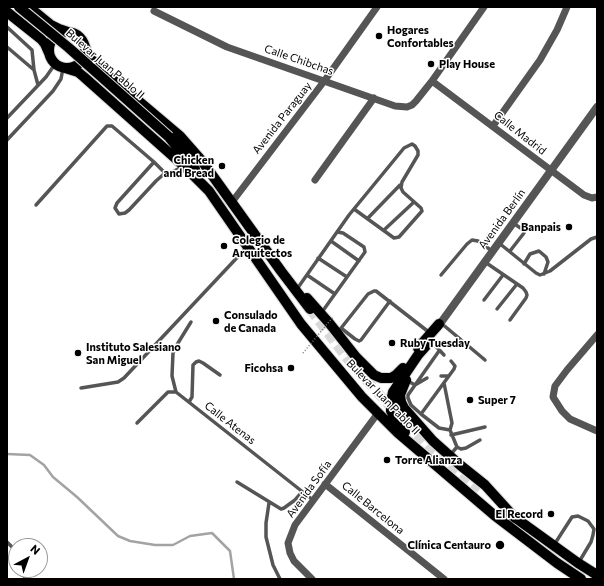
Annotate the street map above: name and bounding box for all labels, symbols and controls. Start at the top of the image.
place label: Hogares Confortables [387,23,454,49]
street label: Bulevar Juan Pablo II [63,26,147,102]
marker: Hogares Confortables [374,31,384,41]
street label: Calle Chibchas [263,42,335,78]
place label: Play House [439,57,495,71]
marker: Play House [426,59,436,69]
street label: Avenida Paraguay [250,79,314,157]
street label: Calle Madrid [491,108,549,158]
place label: Chicken and Bread [164,153,214,179]
marker: Chicken and Bread [217,161,227,171]
street label: Avenida Berlín [476,186,528,252]
place label: Banpais [521,220,561,234]
marker: Banpais [564,222,574,232]
place label: Colegio de Arquitectos [232,233,292,259]
marker: Colegio de Arquitectos [219,241,229,251]
place label: Consulado de Canada [224,308,278,334]
marker: Consulado de Canada [211,316,221,326]
place label: Ruby Tuesday [400,336,470,350]
marker: Ruby Tuesday [387,338,397,348]
place label: Instituto Salesiano San Miguel [86,340,181,366]
marker: Instituto Salesiano San Miguel [73,348,83,358]
street label: Bulevar Juan Pablo II [344,357,422,437]
place label: Ficohsa [244,361,283,375]
marker: Ficohsa [286,363,296,373]
place label: Super 7 [478,393,516,407]
marker: Super 7 [465,395,475,405]
street label: Calle Atenas [202,399,258,447]
place label: Torre Alianza [395,453,462,467]
marker: Torre Alianza [382,455,392,465]
street label: Avenida Sofía [284,458,334,520]
street label: Calle Barcelona [339,479,407,537]
place label: El Record [496,507,543,521]
marker: El Record [546,509,556,519]
north arrow [8,538,48,578]
place label: Clínica Centauro [407,538,491,552]
marker: Clínica Centauro [494,539,506,551]
text: N [28,542,43,557]

